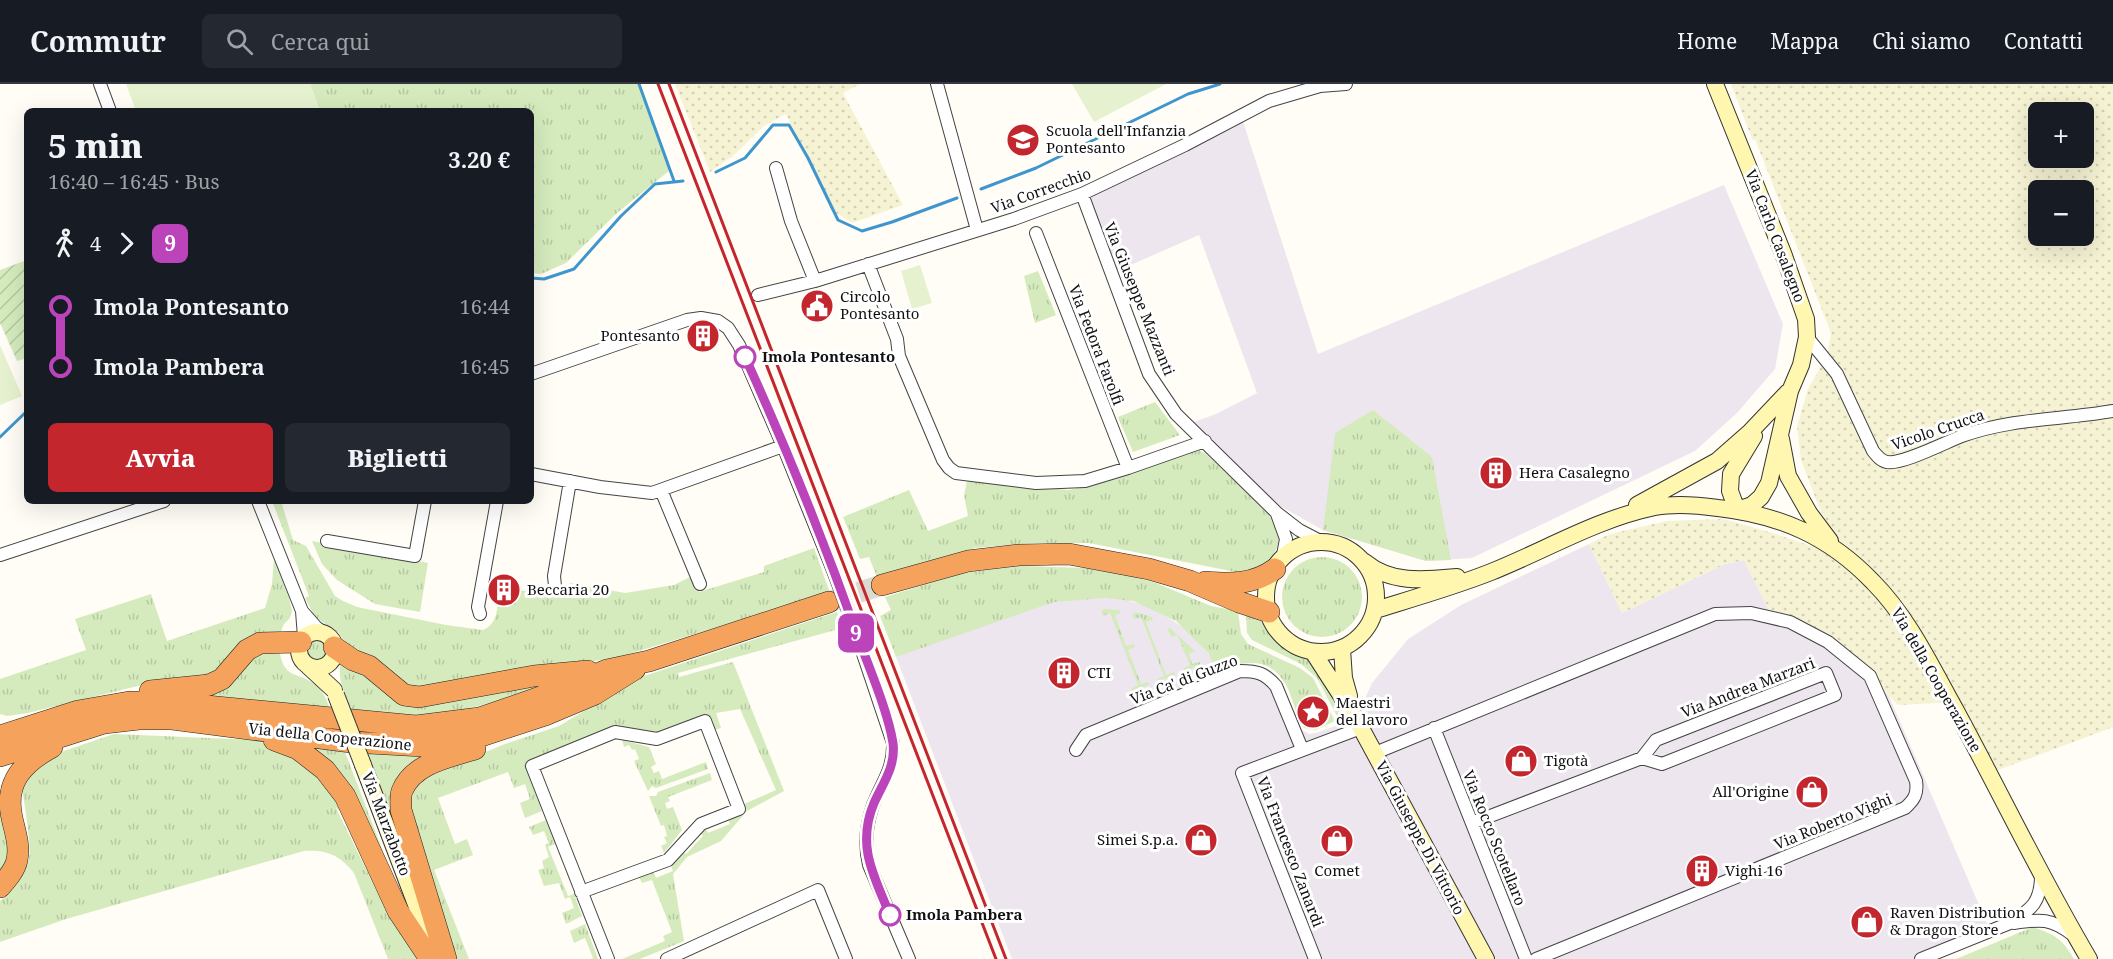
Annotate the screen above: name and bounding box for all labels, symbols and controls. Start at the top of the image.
search box [202,14,622,68]
text: Commutr [30,22,166,60]
icon: search [223,25,256,58]
text: Cerca qui [271,26,370,56]
text: Home [1677,27,1737,55]
text: Mappa [1770,27,1839,55]
text: Chi siamo [1872,27,1971,55]
text: Contatti [2004,27,2083,55]
map controls [2028,102,2094,246]
button: + [2028,102,2094,168]
place label: Scuola dell'Infanzia Pontesanto [1046,120,1186,157]
school or university icon: Scuola dell'Infanzia Pontesanto [1005,122,1041,158]
text: 5 min [48,123,143,168]
text: 3.20 € [448,144,510,174]
street label: Via Correcchio [988,163,1093,217]
street label: Via Carlo Casalegno [1741,166,1811,305]
text: 16:40 – 16:45 · Bus [48,168,219,195]
button: − [2028,180,2094,246]
street label: Via Giuseppe Mazzanti [1100,219,1180,378]
icon: walk [48,227,81,260]
icon: forward [110,227,143,260]
text: 9 [164,229,176,257]
text: 4 [90,230,101,257]
street label: Via Fedora Farolfi [1065,282,1129,408]
place label: Circolo Pontesanto [840,286,920,323]
public building icon: Circolo Pontesanto [799,288,835,324]
text: Imola Pontesanto [94,291,289,321]
text: 16:44 [460,293,510,320]
building icon: Pontesanto [685,318,721,354]
place label: Pontesanto [600,325,680,345]
marker: Imola Pontesanto [734,346,756,368]
place label: Imola Pontesanto [762,346,895,366]
text: Imola Pambera [94,351,265,381]
text: 16:45 [460,353,510,380]
street label: Vicolo Crucca [1888,404,1987,454]
button: Avvia [48,423,273,492]
button: Biglietti [285,423,510,492]
building icon: Hera Casalegno [1478,455,1514,491]
place label: Hera Casalegno [1519,462,1630,482]
building icon: Beccaria 20 [486,572,522,608]
place label: Beccaria 20 [527,579,609,599]
street label: Via della Cooperazione [1887,604,1987,755]
line badge: 9 [836,614,876,652]
text: 9 [850,619,862,647]
street label: Via Ca' di Guzzo [1127,649,1240,709]
street label: Via Andrea Marzari [1678,652,1818,722]
building icon: CTI [1046,655,1082,691]
place label: CTI [1087,662,1111,682]
place label: Maestri del lavoro [1336,692,1408,729]
place icon: Maestri del lavoro [1295,694,1331,730]
street label: Via della Cooperazione [248,717,413,755]
shop icon: Tigotà [1503,743,1539,779]
place label: Tigotà [1544,750,1588,770]
street label: Via Giuseppe Di Vittorio [1372,757,1470,918]
street label: Via Rocco Scotellaro [1459,767,1531,908]
street label: Via Marzabotto [358,769,416,879]
street label: Via Francesco Zanardi [1253,774,1329,930]
shop icon: All'Origine [1794,774,1830,810]
place label: All'Origine [1712,781,1789,801]
street label: Via Roberto Vighi [1771,788,1895,854]
shop icon: Simei S.p.a. [1183,822,1219,858]
shop icon: Comet [1319,823,1355,859]
place label: Simei S.p.a. [1097,829,1178,849]
building icon: Vighi 16 [1684,853,1720,889]
place label: Comet [1314,860,1360,880]
place label: Vighi 16 [1725,860,1783,880]
place label: Raven Distribution & Dragon Store [1890,902,2026,939]
marker: Imola Pambera [879,904,901,926]
place label: Imola Pambera [906,904,1022,924]
shop icon: Raven Distribution & Dragon Store [1849,904,1885,940]

